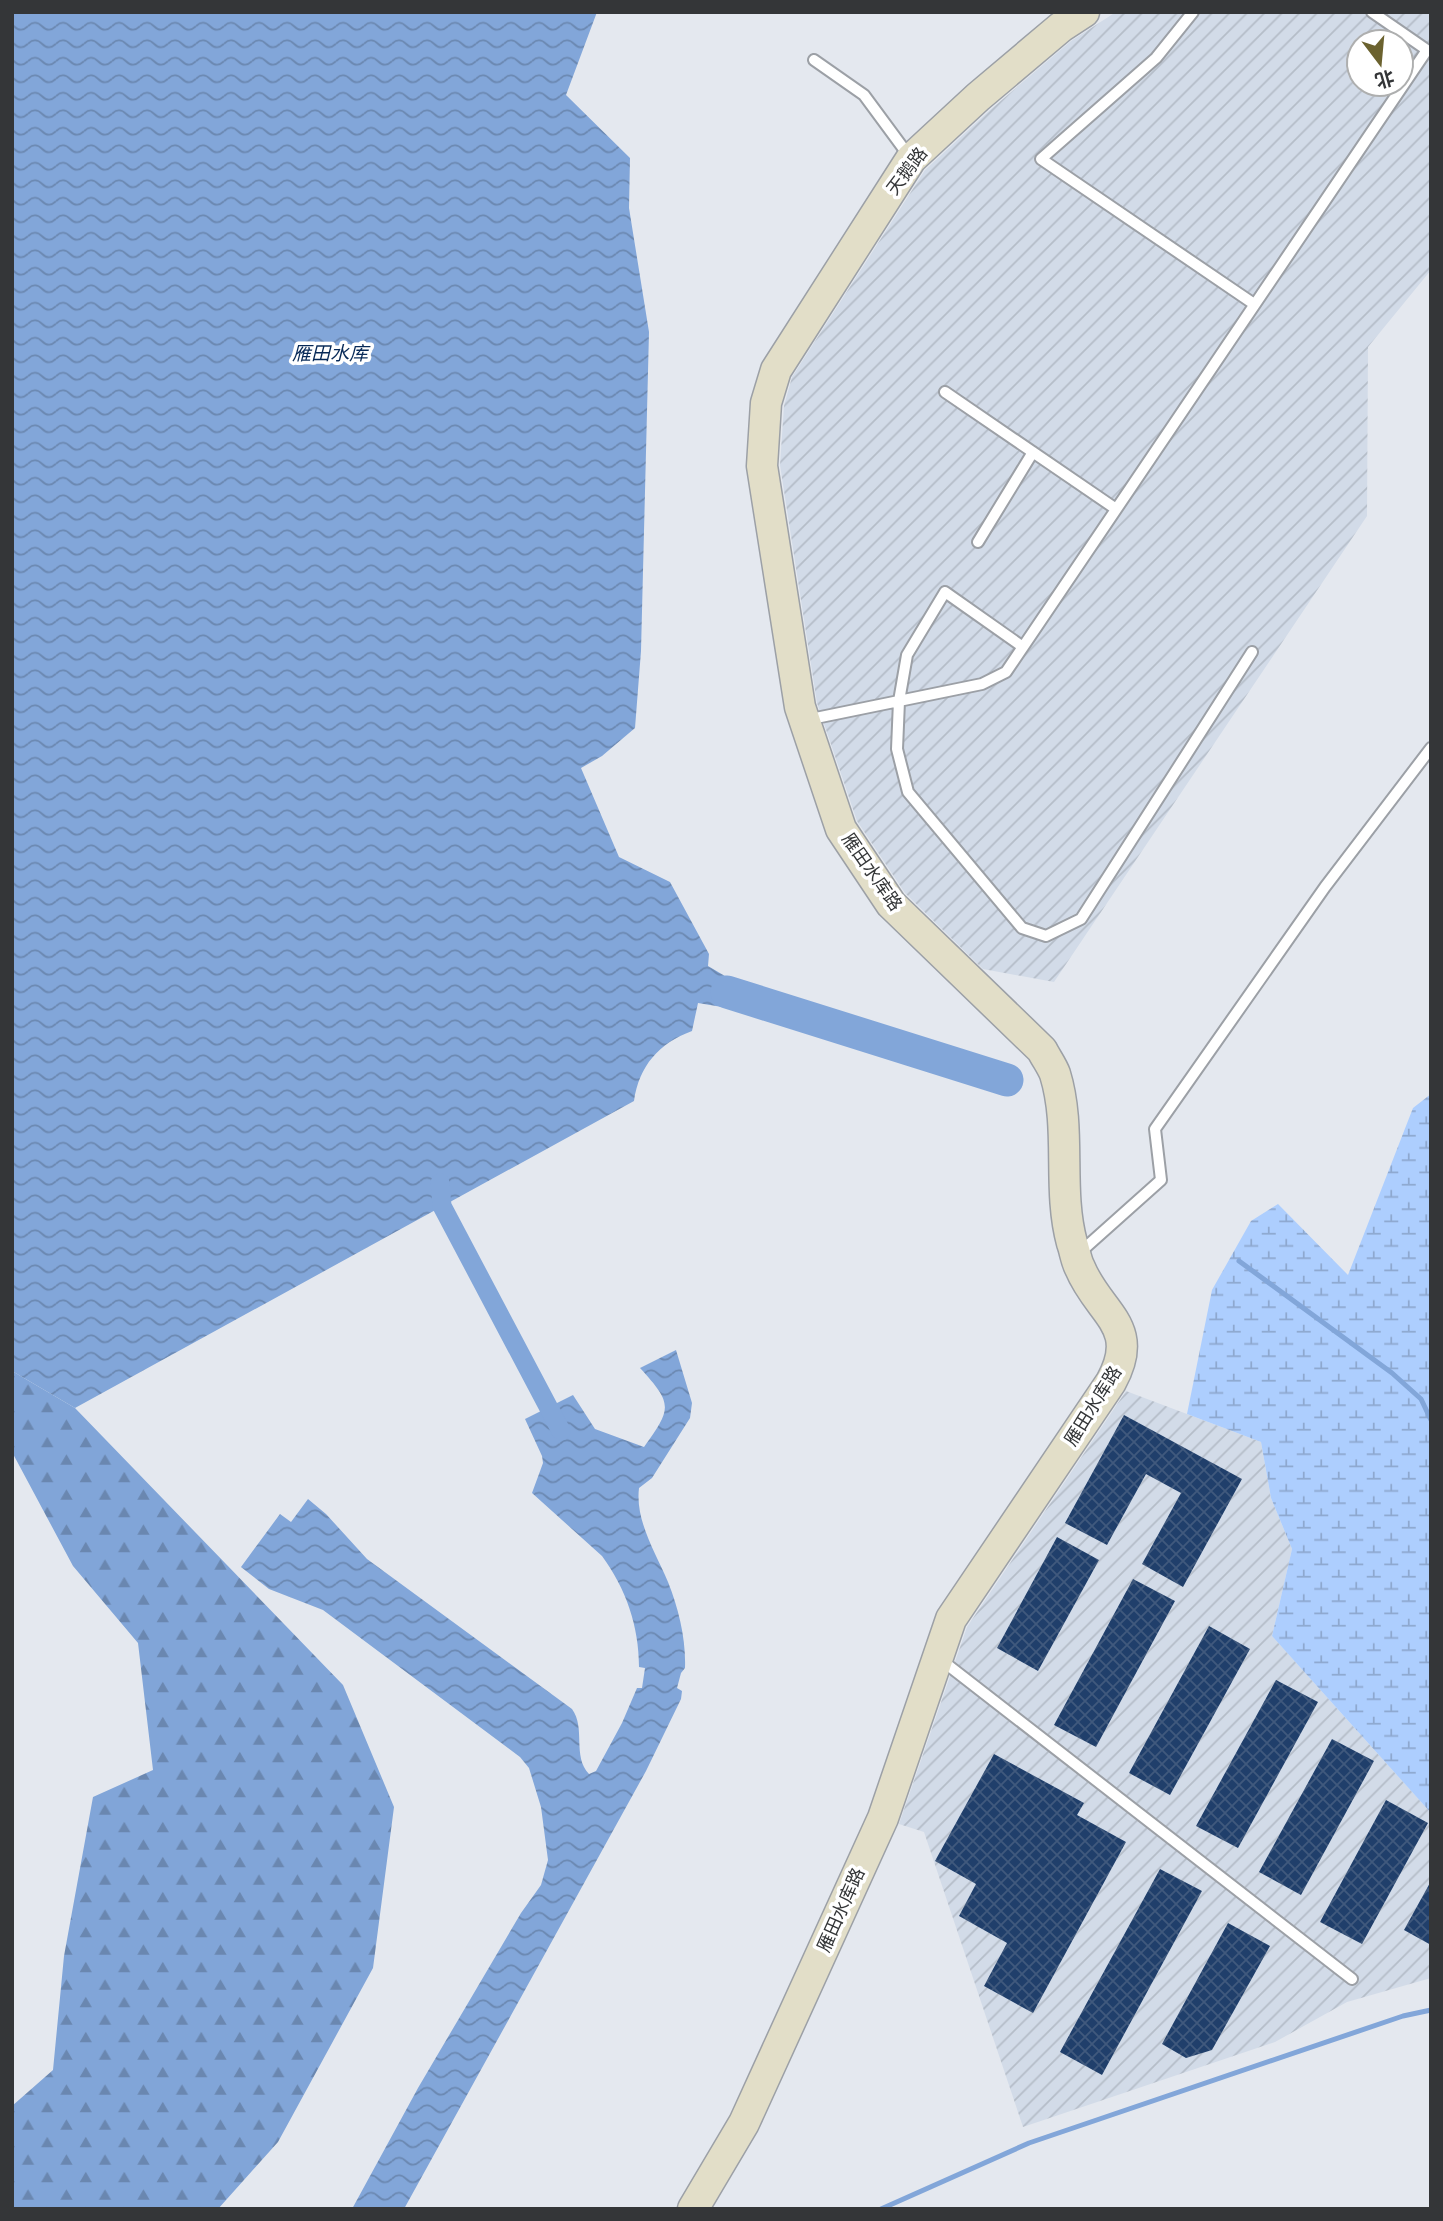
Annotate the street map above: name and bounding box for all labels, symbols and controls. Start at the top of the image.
north arrow [1345,28,1415,98]
text: 北 [1371,62,1397,93]
street label: 天鹅路 [881,142,934,200]
water label: 雁田水库 [292,341,371,368]
street label: 雁田水库路 [836,828,908,916]
street label: 雁田水库路 [1059,1361,1128,1451]
street label: 雁田水库路 [812,1864,871,1956]

